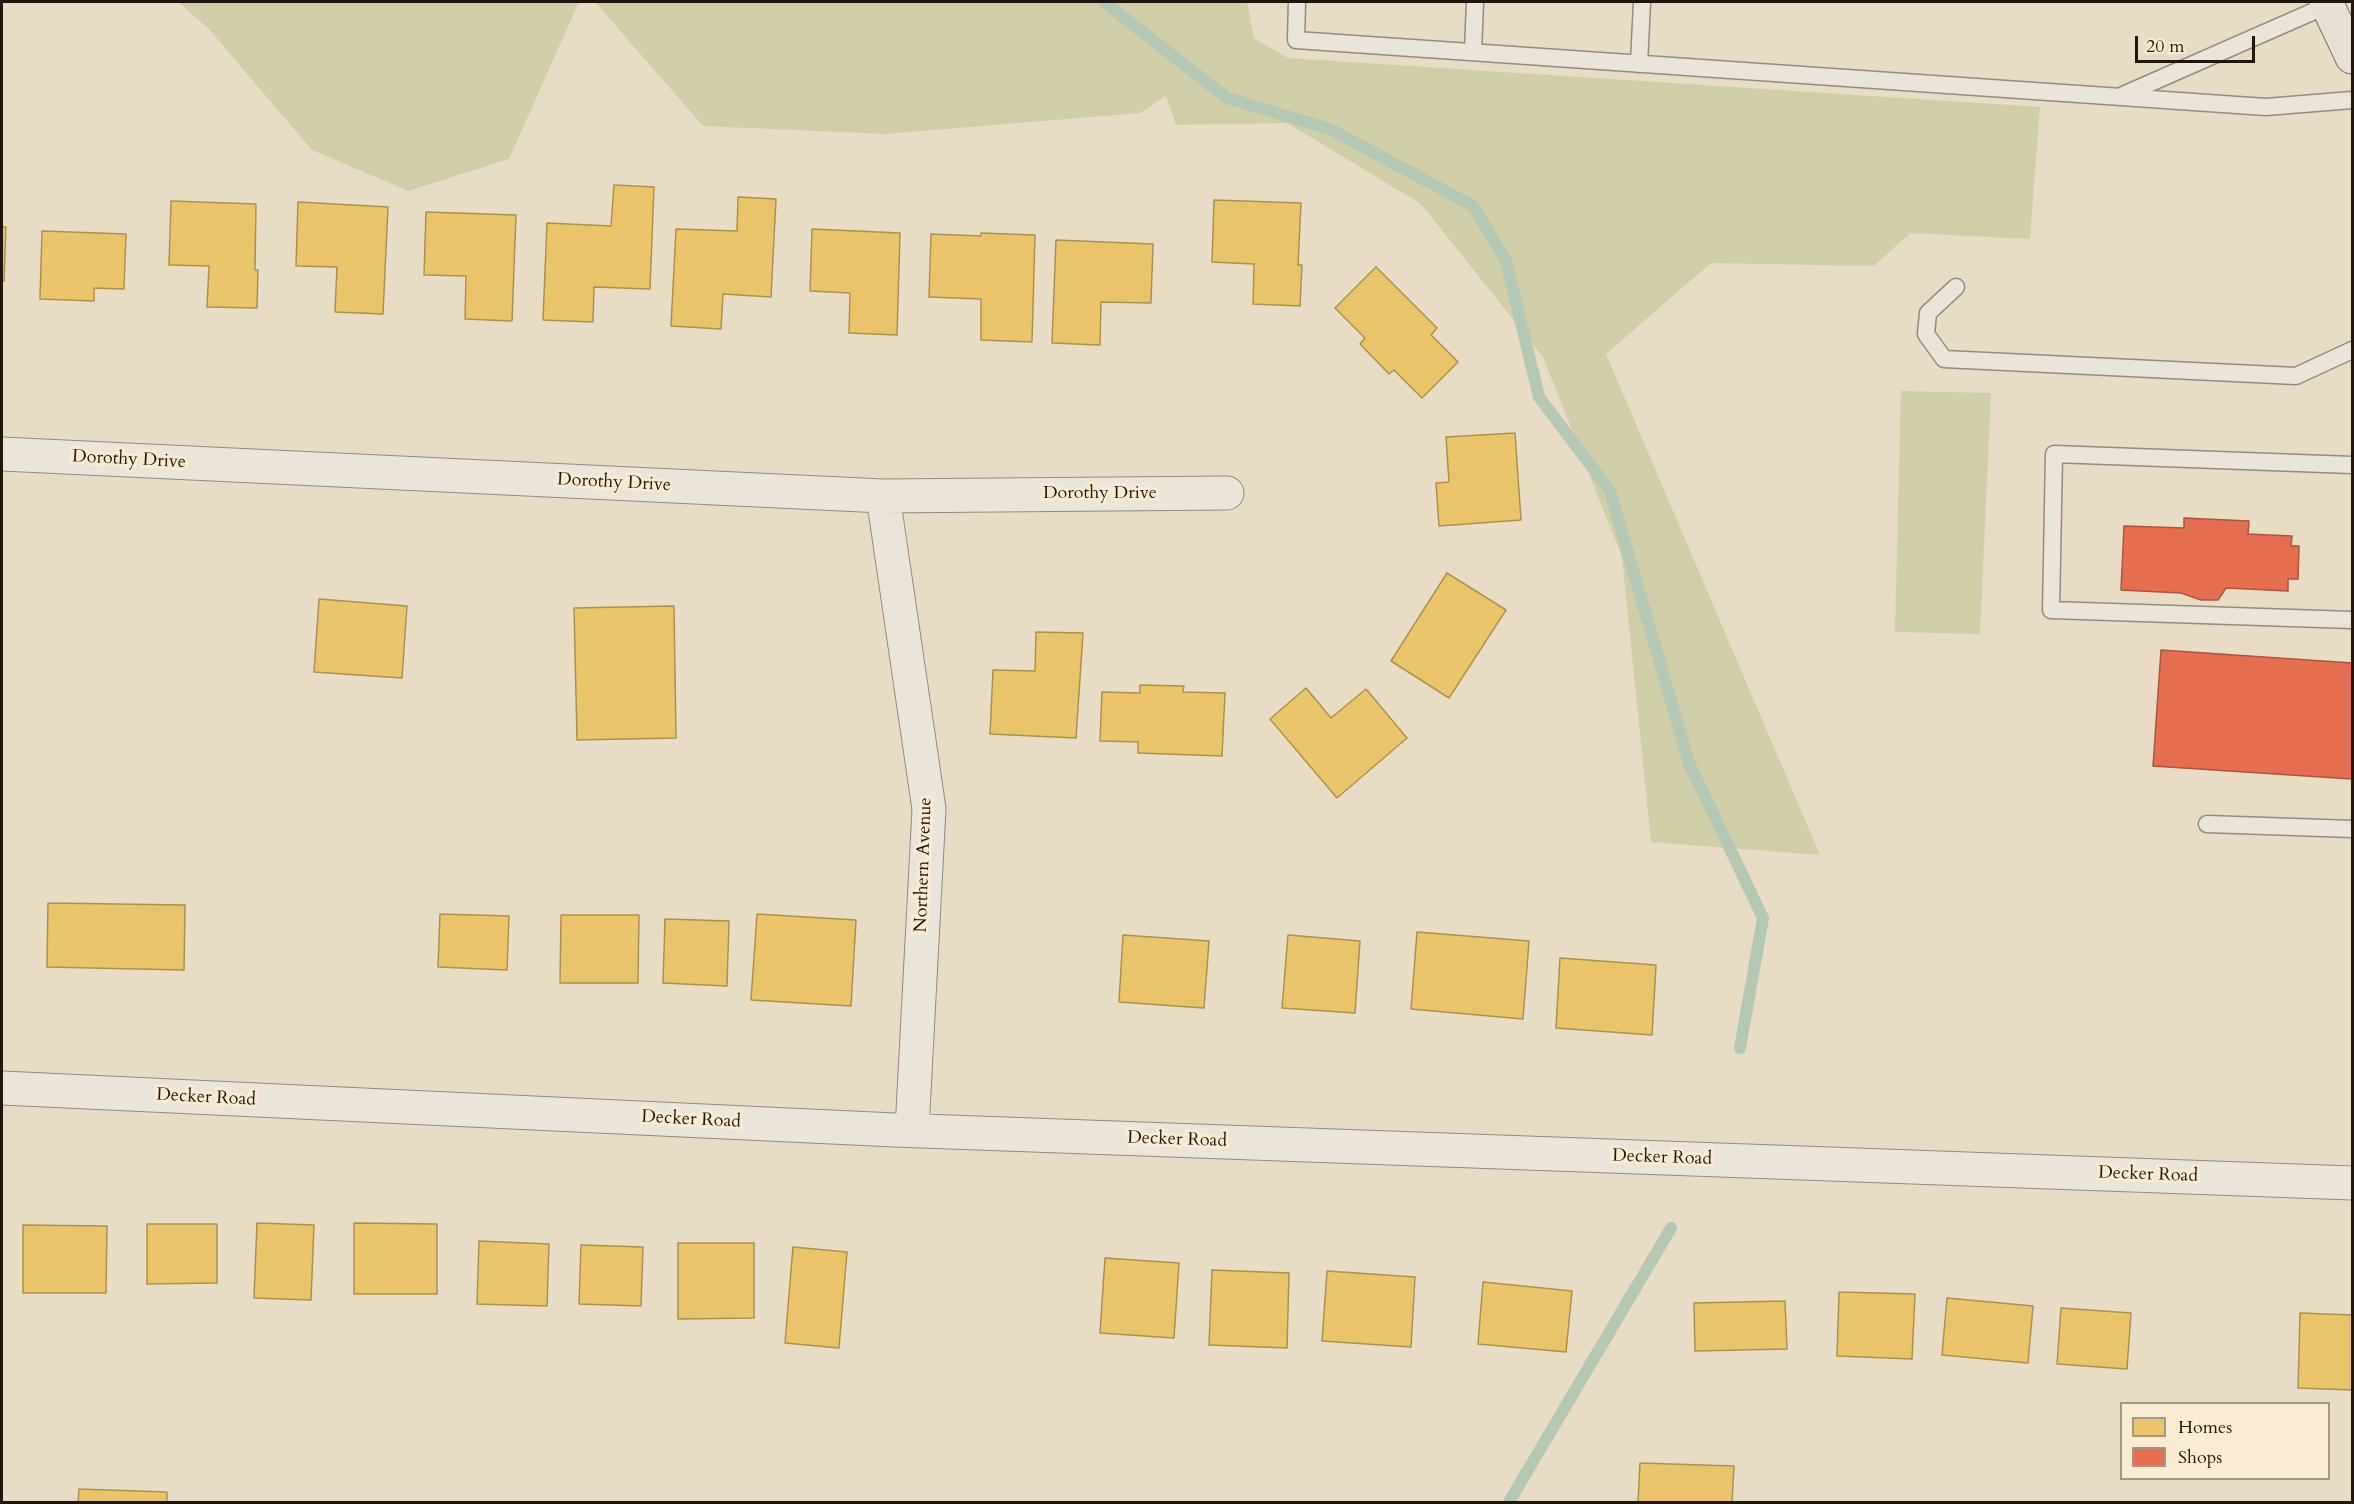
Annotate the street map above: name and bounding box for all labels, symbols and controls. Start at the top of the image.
scale bar [2138,24,2258,62]
text: 20 m [2146,34,2185,59]
street label: Dorothy Drive [71,446,187,474]
street label: Dorothy Drive [556,469,672,497]
street label: Dorothy Drive [1043,483,1157,505]
street label: Northern Avenue [911,797,937,933]
street label: Decker Road [156,1085,256,1111]
street label: Decker Road [641,1107,741,1133]
street label: Decker Road [1127,1127,1227,1153]
street label: Decker Road [1612,1145,1712,1171]
street label: Decker Road [2098,1162,2198,1188]
legend [2120,1402,2330,1480]
text: Homes [2178,1415,2232,1440]
text: Shops [2178,1445,2222,1470]

